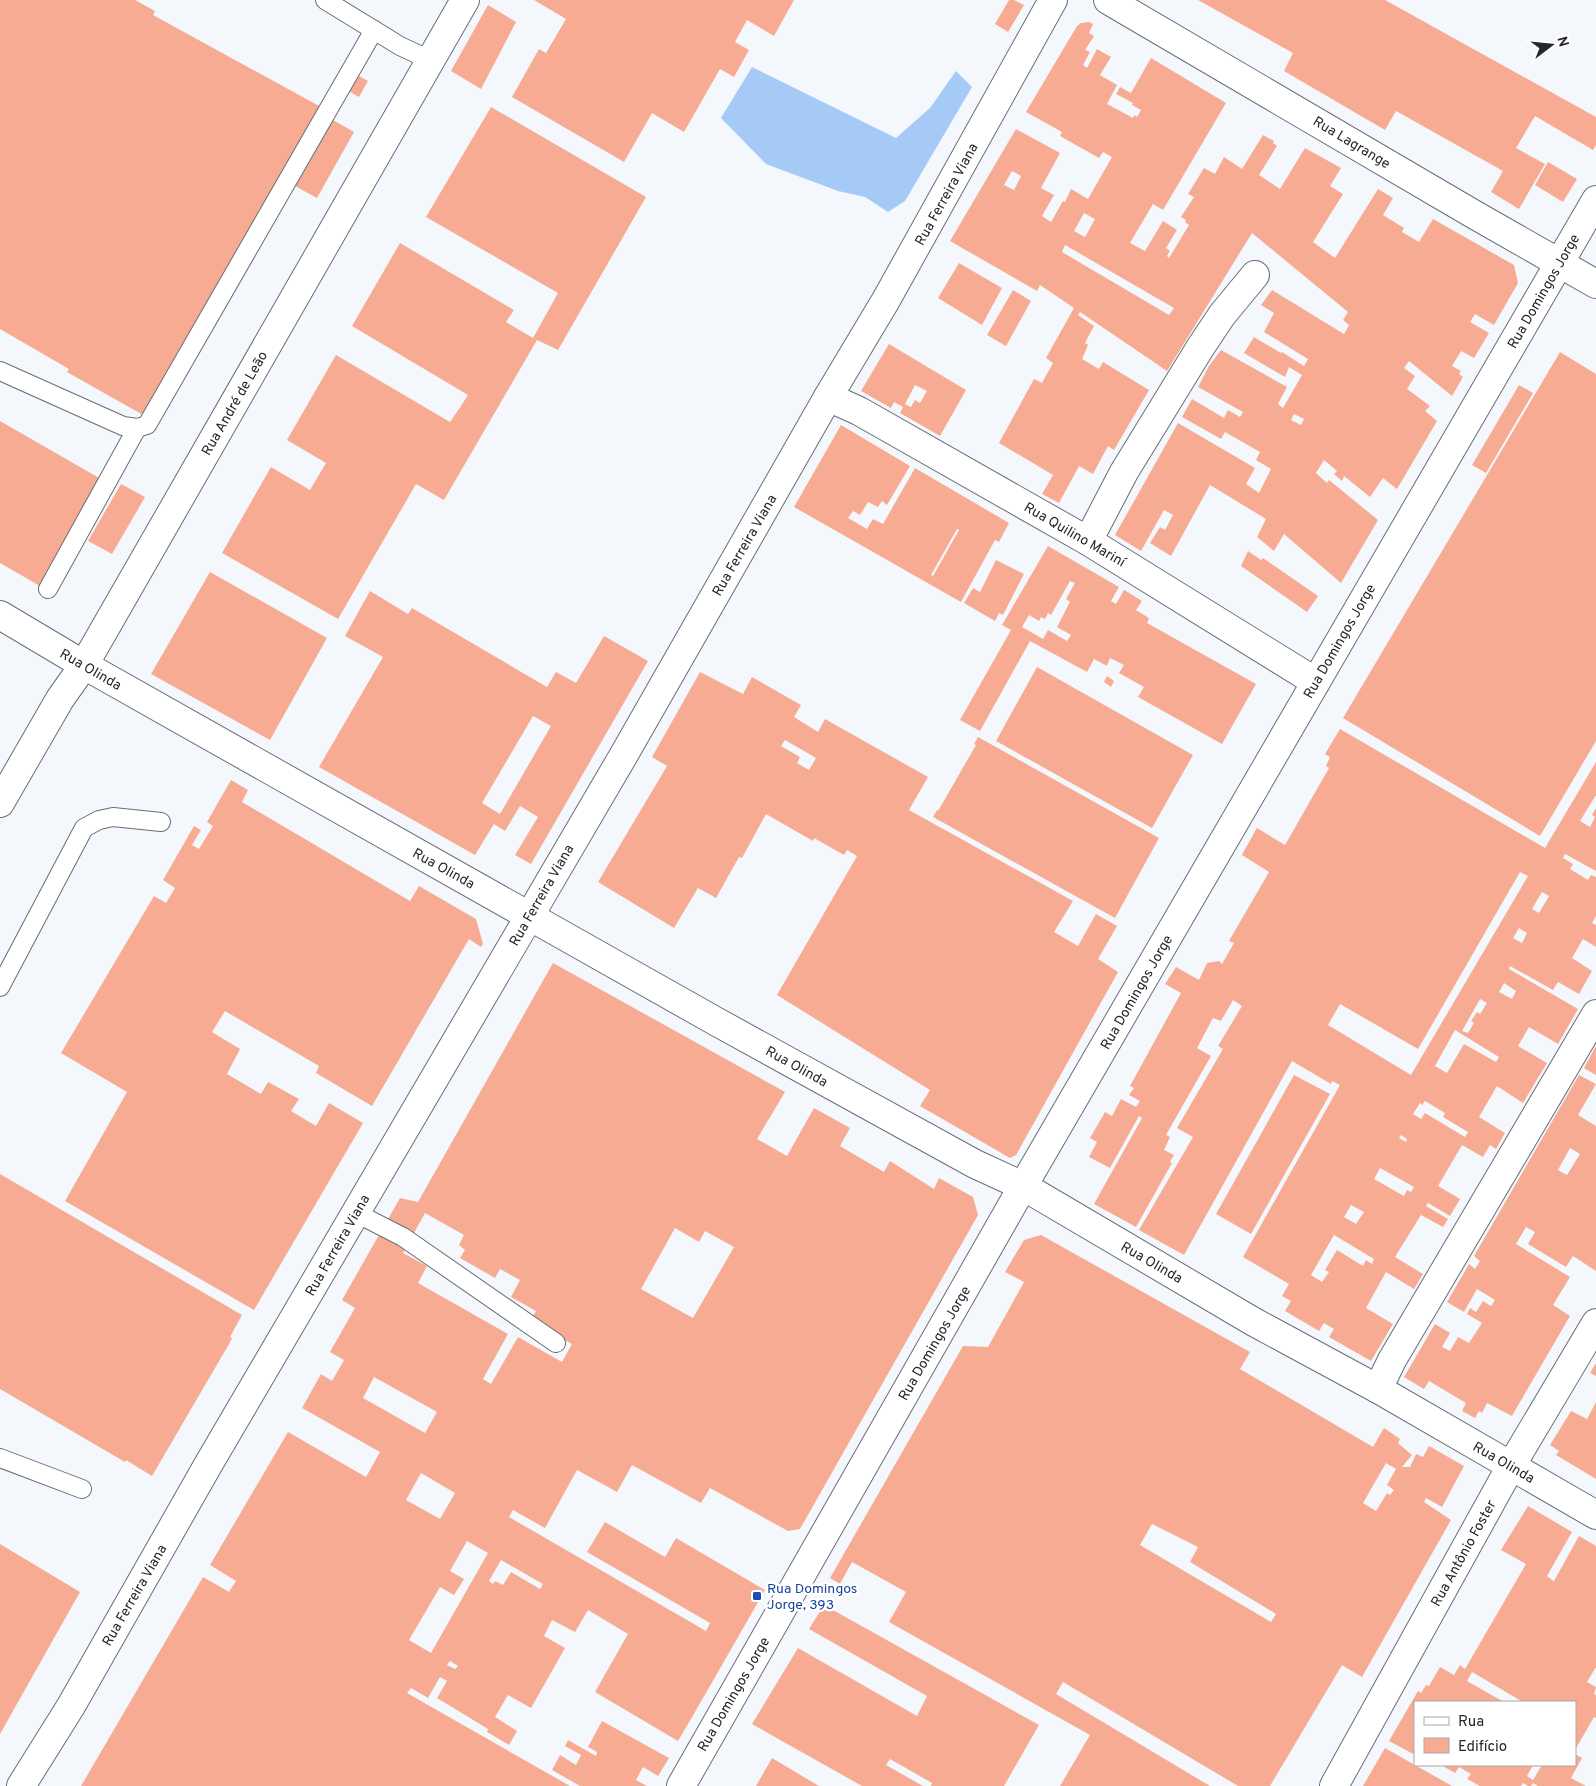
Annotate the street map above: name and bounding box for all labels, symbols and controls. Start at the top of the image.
north arrow [1526,20,1576,70]
text: N [1552,35,1572,49]
street label: Rua Lagrange [1309,114,1393,173]
street label: Rua Ferreira Viana [912,141,983,249]
street label: Rua Domingos Jorge [1505,231,1584,352]
street label: Rua André de Leão [199,348,272,459]
street label: Rua Ferreira Viana [709,492,781,600]
street label: Rua Quilino Mariní [1020,499,1129,572]
street label: Rua Domingos Jorge [1301,581,1380,702]
street label: Rua Olinda [56,646,124,695]
street label: Rua Ferreira Viana [506,842,578,950]
street label: Rua Olinda [409,845,477,893]
street label: Rua Domingos Jorge [1098,932,1177,1053]
street label: Rua Olinda [762,1043,830,1091]
street label: Rua Ferreira Viana [302,1192,374,1300]
street label: Rua Olinda [1117,1239,1185,1288]
street label: Rua Domingos Jorge [896,1283,975,1404]
street label: Rua Olinda [1469,1439,1537,1488]
street label: Rua Antônio Foster [1428,1497,1501,1610]
street label: Rua Ferreira Viana [99,1542,171,1650]
place label: Rua Domingos Jorge, 393 [767,1581,857,1614]
marker: Rua Domingos Jorge, 393 [751,1590,763,1602]
street label: Rua Domingos Jorge [695,1634,774,1755]
legend [1414,1701,1576,1766]
text: Rua [1458,1713,1484,1732]
text: Edifício [1458,1738,1507,1757]

